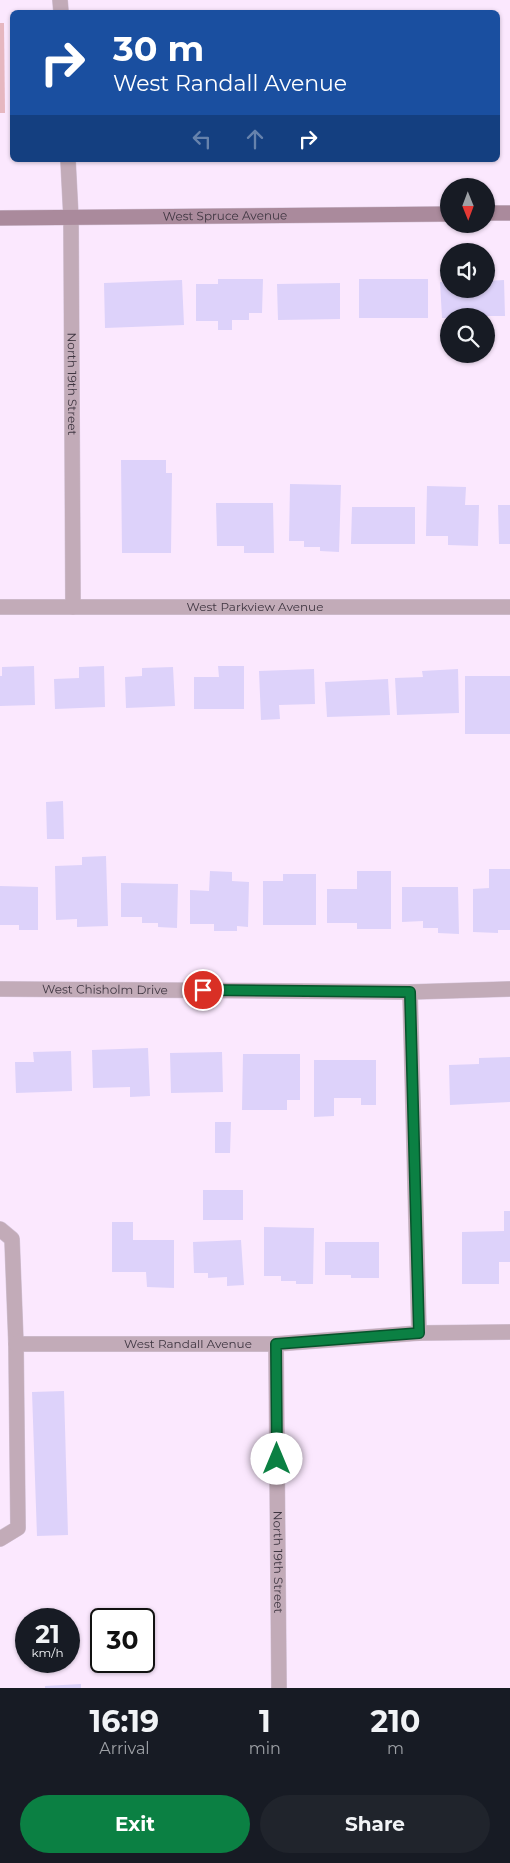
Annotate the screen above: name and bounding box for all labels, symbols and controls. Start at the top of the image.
text: 30 m [113,27,204,70]
icon: right [30,30,95,95]
text: West Randall Avenue [113,70,347,97]
icon: left [188,125,216,153]
icon: ahead [241,125,269,153]
icon: right [294,125,322,153]
north arrow [440,178,495,232]
map controls [440,178,495,363]
street label: West Spruce Avenue [163,207,287,224]
button: sound [440,243,495,298]
button: search [440,308,495,363]
street label: North 19th Street [65,333,80,435]
street label: West Parkview Avenue [187,599,323,614]
pin [182,969,224,1011]
icon: arrive [189,976,217,1004]
street label: West Chisholm Drive [42,981,168,997]
street label: West Randall Avenue [124,1336,252,1351]
position arrow [250,1432,302,1484]
street label: North 19th Street [270,1511,286,1614]
speed limit sign: 30 [90,1608,155,1673]
text: 21 [35,1619,60,1649]
text: km/h [31,1645,64,1660]
text: 16:19 [90,1703,159,1740]
text: 1 [259,1703,271,1740]
text: 210 [371,1703,420,1740]
text: Arrival [99,1739,150,1758]
text: min [249,1739,281,1758]
text: m [387,1739,404,1758]
button: Exit [20,1795,250,1853]
button: Share [260,1795,490,1853]

